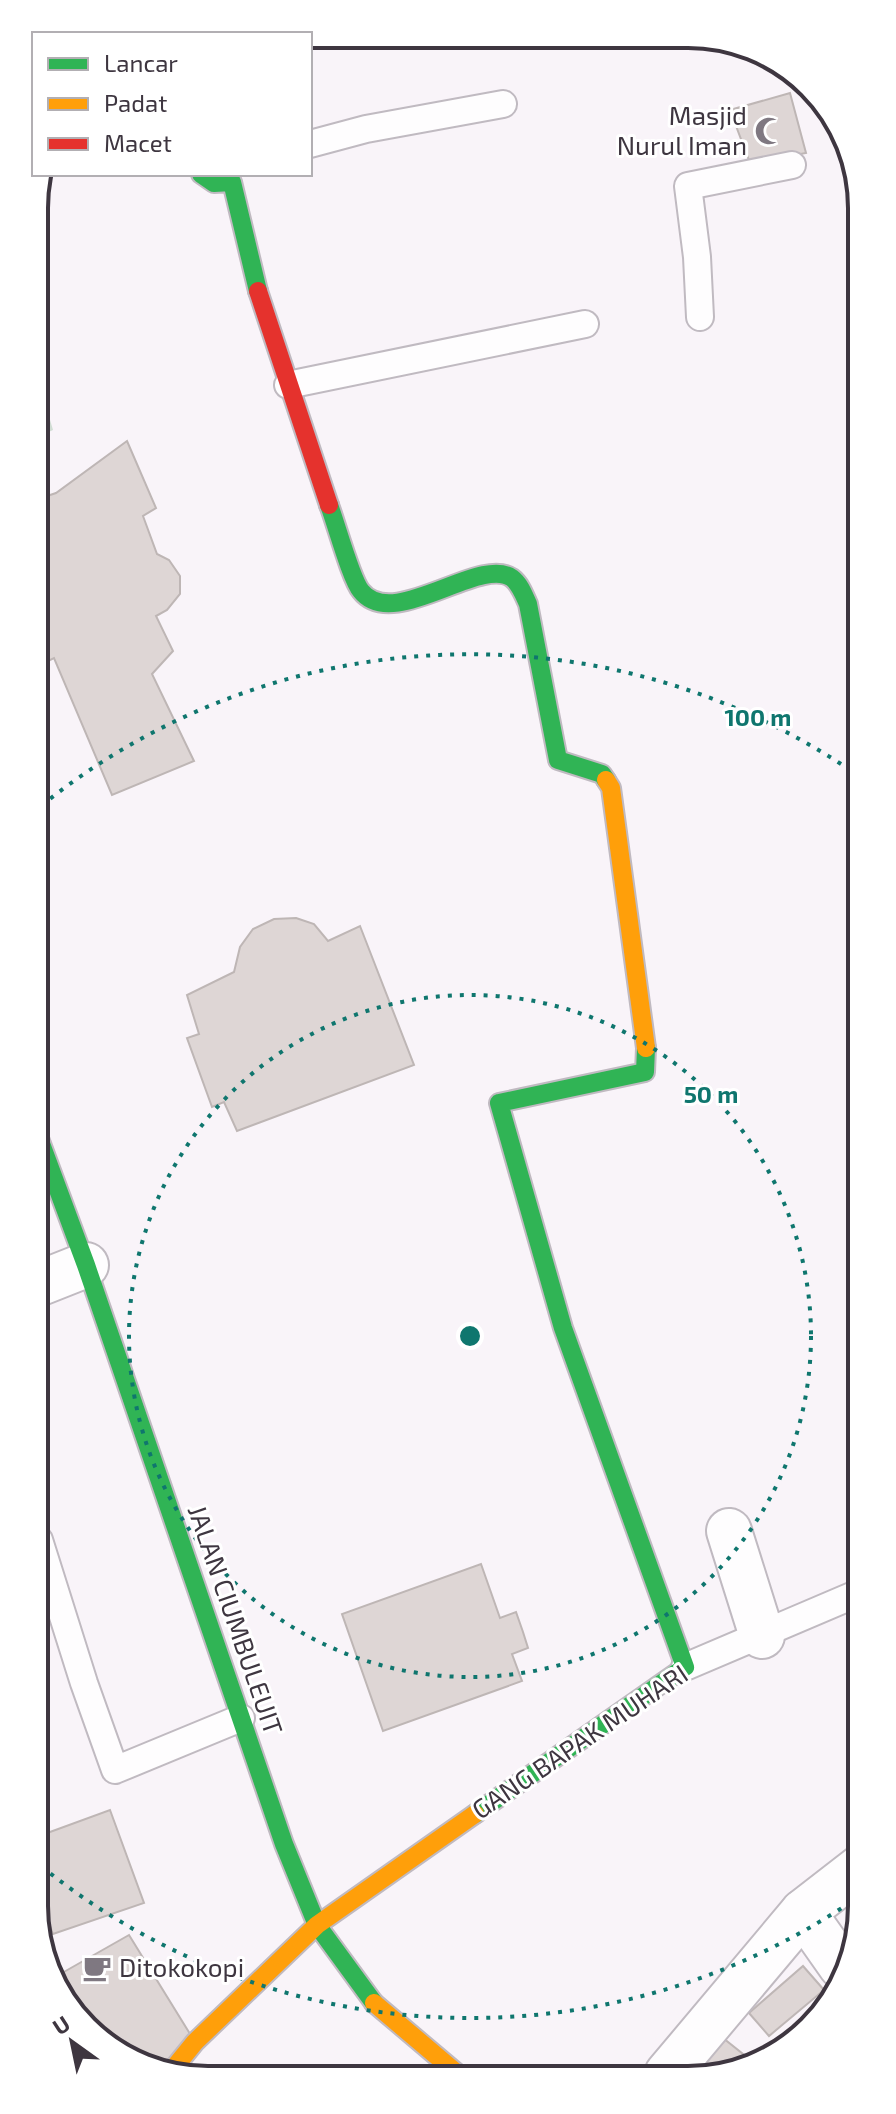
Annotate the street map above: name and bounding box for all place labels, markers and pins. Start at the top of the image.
place label: Masjid Nurul Iman [617,99,747,160]
mosque icon: Masjid Nurul Iman [754,116,784,146]
centre of rings [456,1322,484,1350]
place label: Ditokokopi [119,1951,244,1982]
cafe icon: Ditokokopi [82,1953,112,1983]

